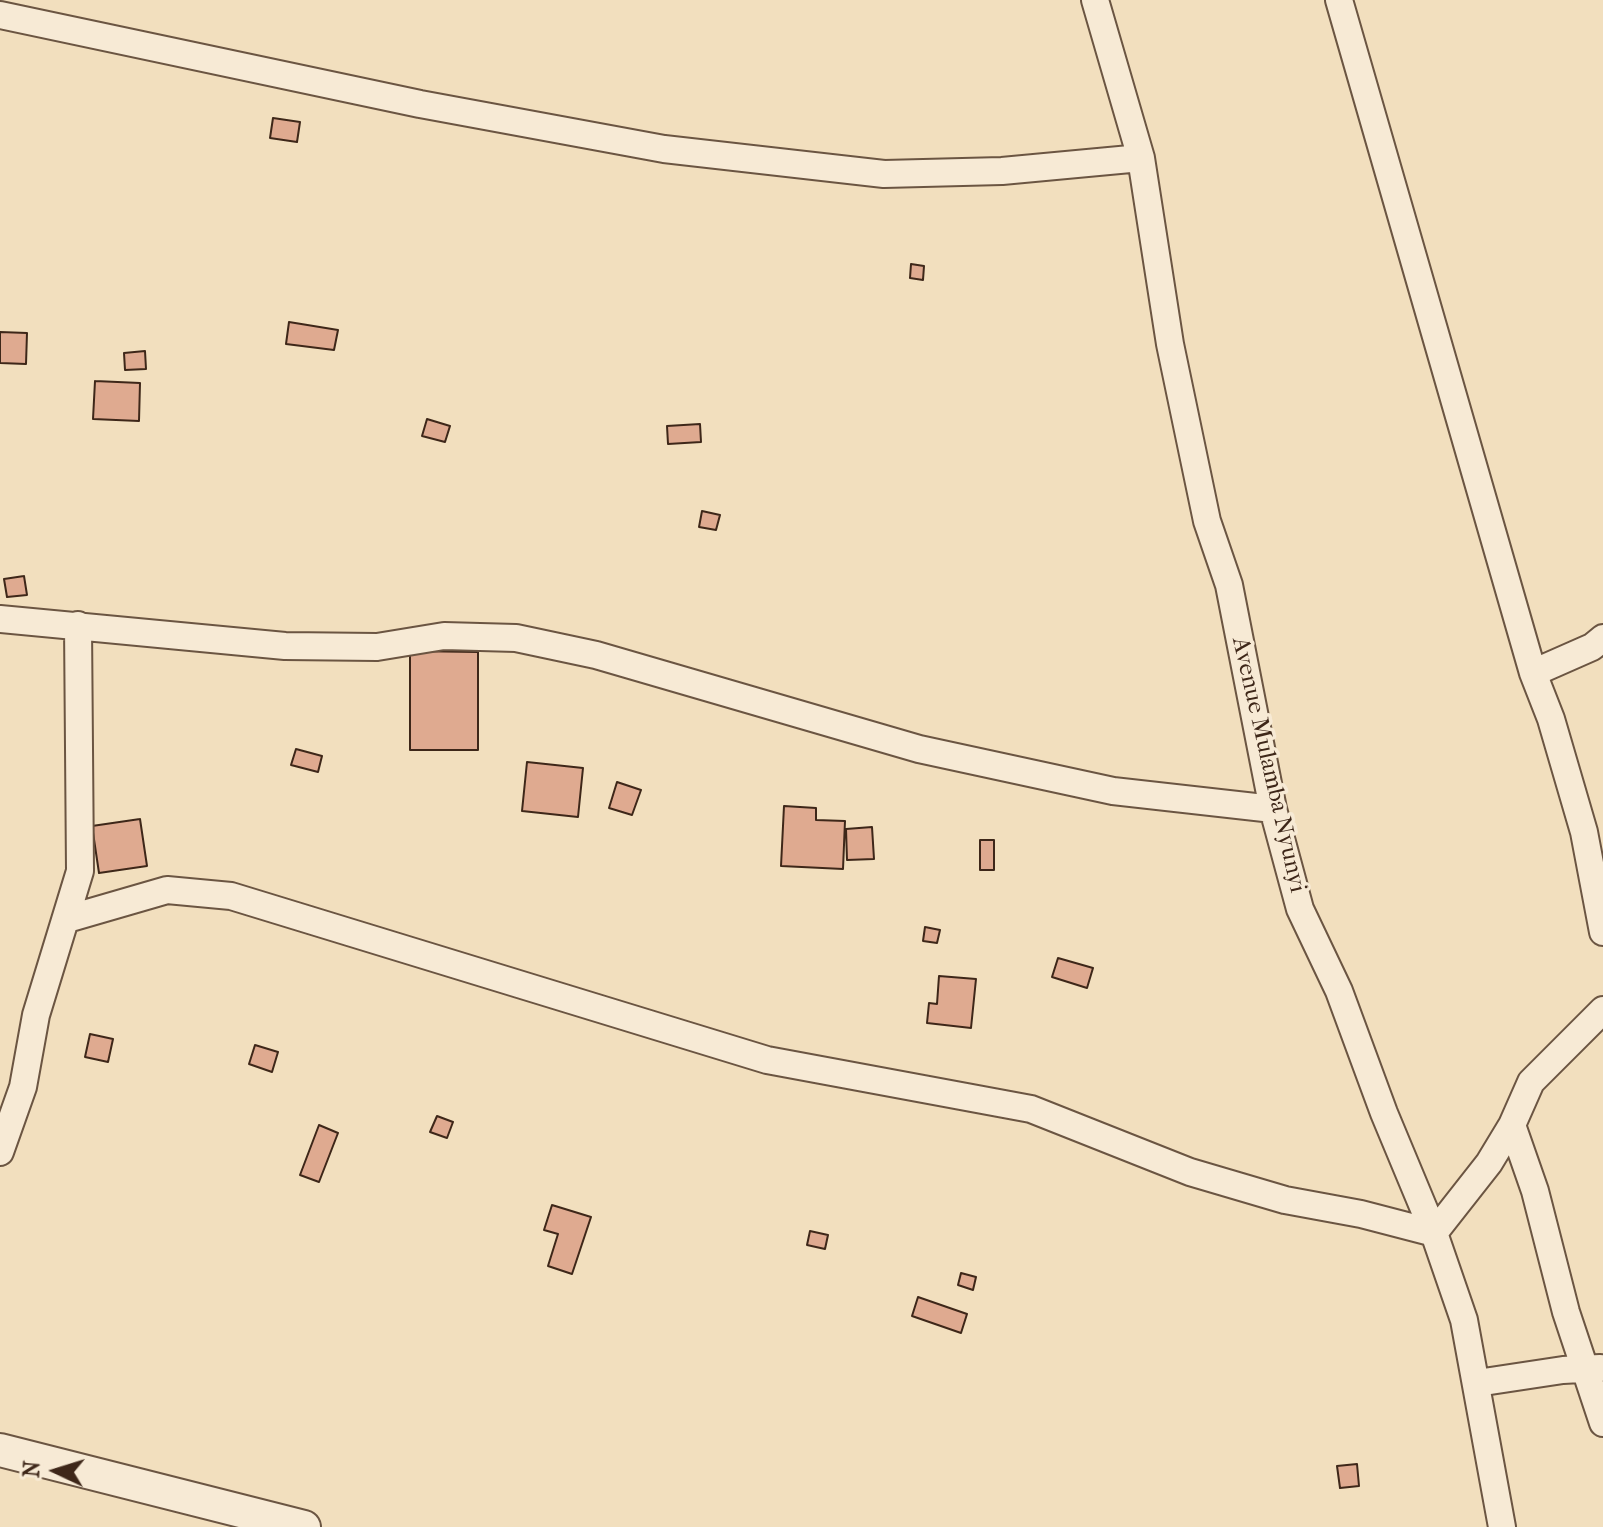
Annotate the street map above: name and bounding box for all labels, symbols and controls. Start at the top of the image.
street label: Avenue Mulamba Nyunyi [1225,634,1311,896]
north arrow [16,1431,96,1511]
text: N [19,1460,46,1479]

